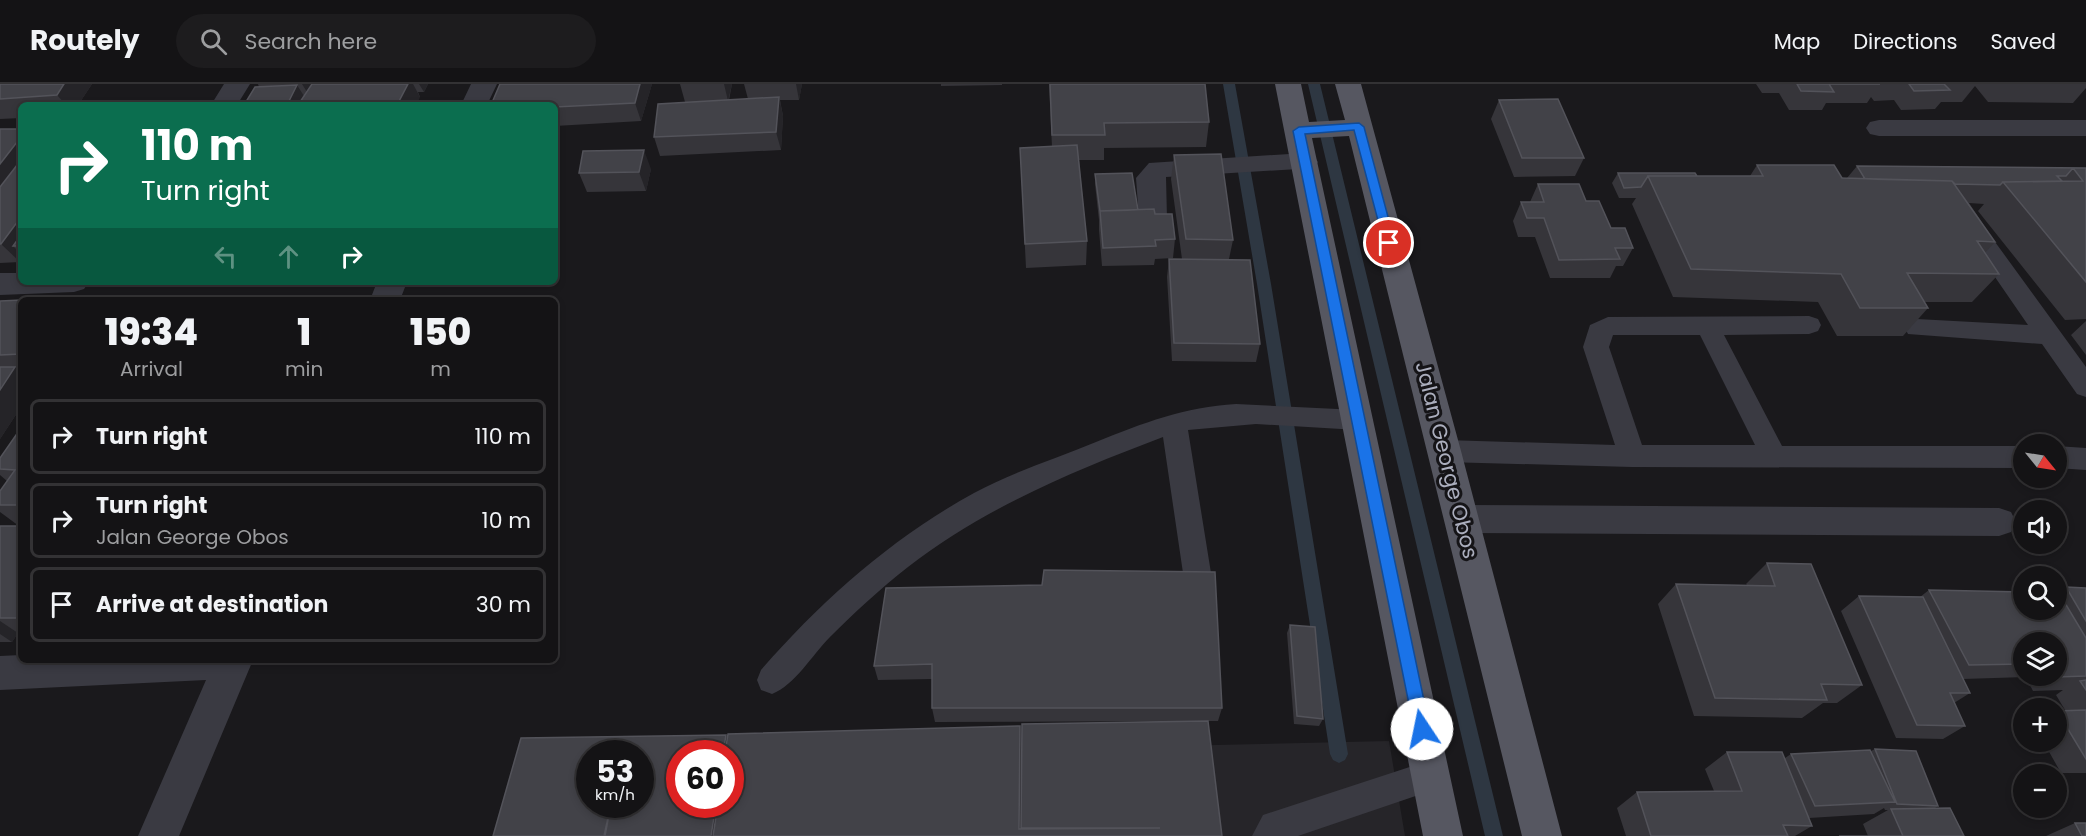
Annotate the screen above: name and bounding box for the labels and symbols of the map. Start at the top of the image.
pin [1363,217,1414,268]
street label: Jalan George Obos [1408,358,1486,562]
north arrow [2013,434,2067,488]
position arrow [1390,697,1454,761]
speed limit sign: 60 [666,740,744,818]

